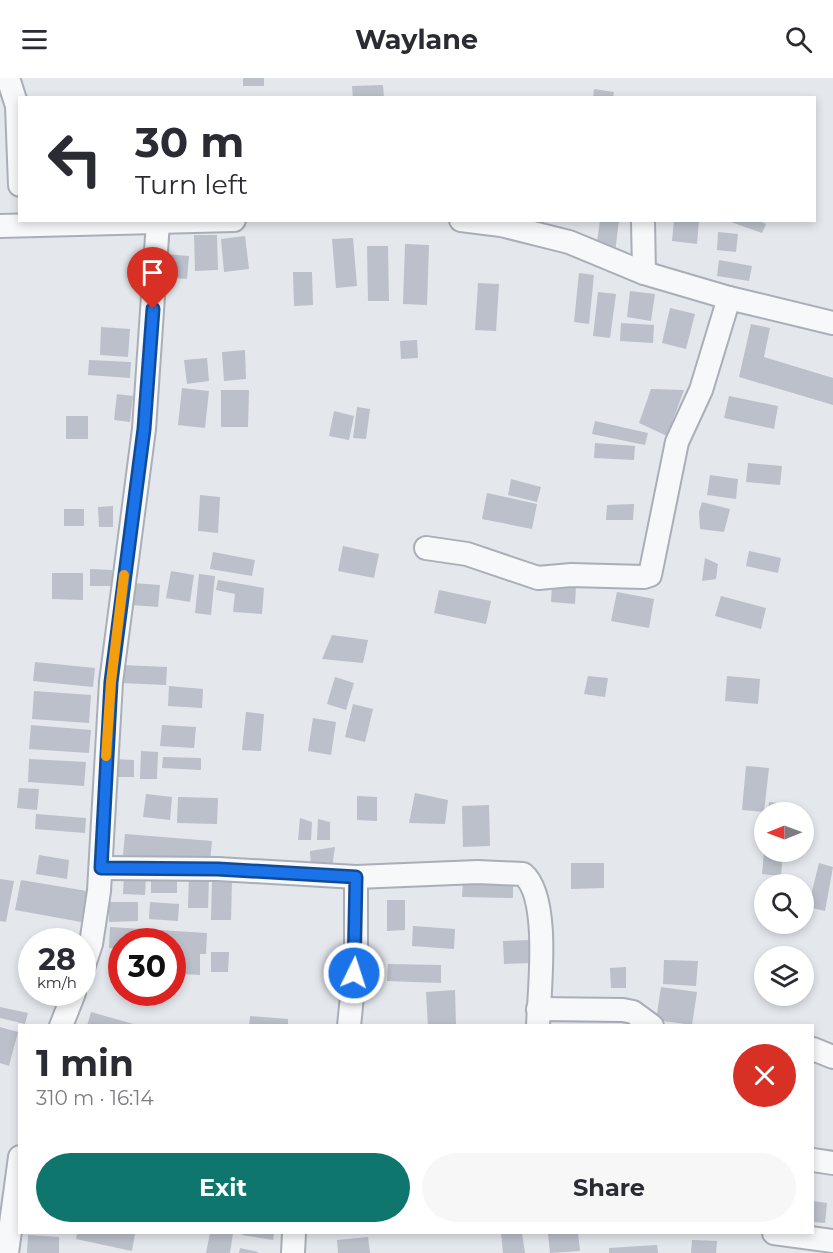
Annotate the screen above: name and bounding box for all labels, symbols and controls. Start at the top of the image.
icon: menu [18,23,51,56]
text: Waylane [355,23,478,56]
icon: search [782,23,815,56]
text: 30 m [135,116,244,168]
icon: left [36,120,114,198]
text: Turn left [135,168,248,201]
pin [127,247,178,309]
icon: arrive [136,256,169,289]
north arrow [754,802,814,862]
map controls [754,802,814,1006]
button: search [754,874,814,934]
speed limit sign: 30 [108,928,186,1006]
text: 28 [38,941,76,978]
position arrow [322,941,386,1005]
button: layers [754,946,814,1006]
text: km/h [37,973,77,992]
text: 1 min [36,1041,134,1085]
button: close [733,1044,796,1107]
text: 310 m · 16:14 [36,1086,154,1110]
button: Exit [36,1153,410,1222]
button: Share [422,1153,796,1222]

